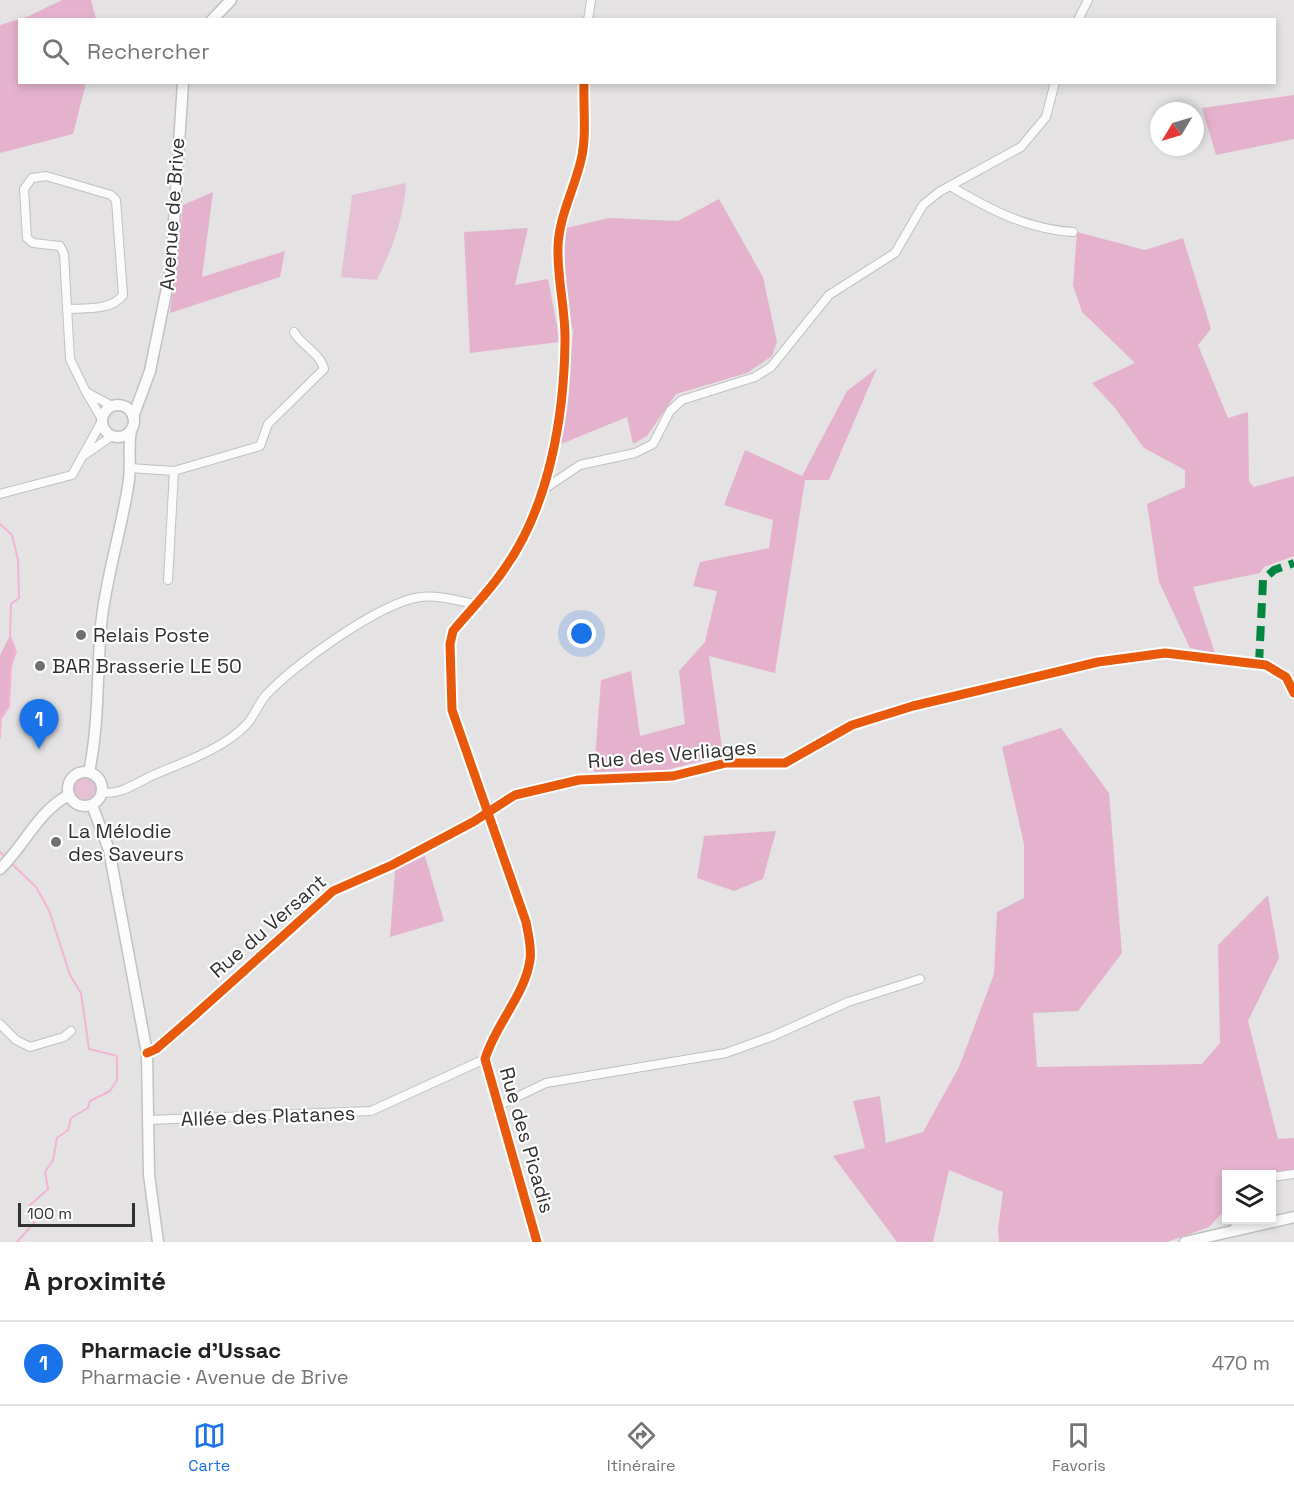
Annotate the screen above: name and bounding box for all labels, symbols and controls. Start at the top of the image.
search box [18,18,1276,84]
icon: search [39,35,72,68]
text: Rechercher [87,37,209,65]
north arrow [1150,102,1204,156]
street label: Avenue de Brive [154,137,190,291]
your location [567,619,596,648]
place label: Relais Poste [93,622,210,648]
marker: Relais Poste [74,628,88,642]
place label: BAR Brasserie LE 50 [52,653,242,679]
marker: BAR Brasserie LE 50 [33,659,47,673]
pin: 1 [20,700,58,749]
street label: Rue des Verliages [587,734,757,774]
place label: La Mélodie des Saveurs [68,818,184,867]
marker: La Mélodie des Saveurs [49,835,63,849]
street label: Rue du Versant [204,868,332,984]
street label: Rue des Picadis [494,1064,560,1216]
street label: Allée des Platanes [180,1100,356,1132]
map controls [1222,1170,1276,1224]
button: layers [1222,1170,1276,1224]
scale bar [18,1200,135,1228]
text: 100 m [27,1203,72,1224]
text: À proximité [24,1264,166,1298]
text: Pharmacie d'Ussac [81,1336,281,1364]
text: 1 [39,1350,48,1376]
text: 470 m [1212,1350,1270,1376]
text: Pharmacie · Avenue de Brive [81,1364,349,1390]
tab: Carte [188,1419,230,1476]
tab: Itinéraire [607,1419,675,1476]
tab: Favoris [1052,1419,1106,1476]

